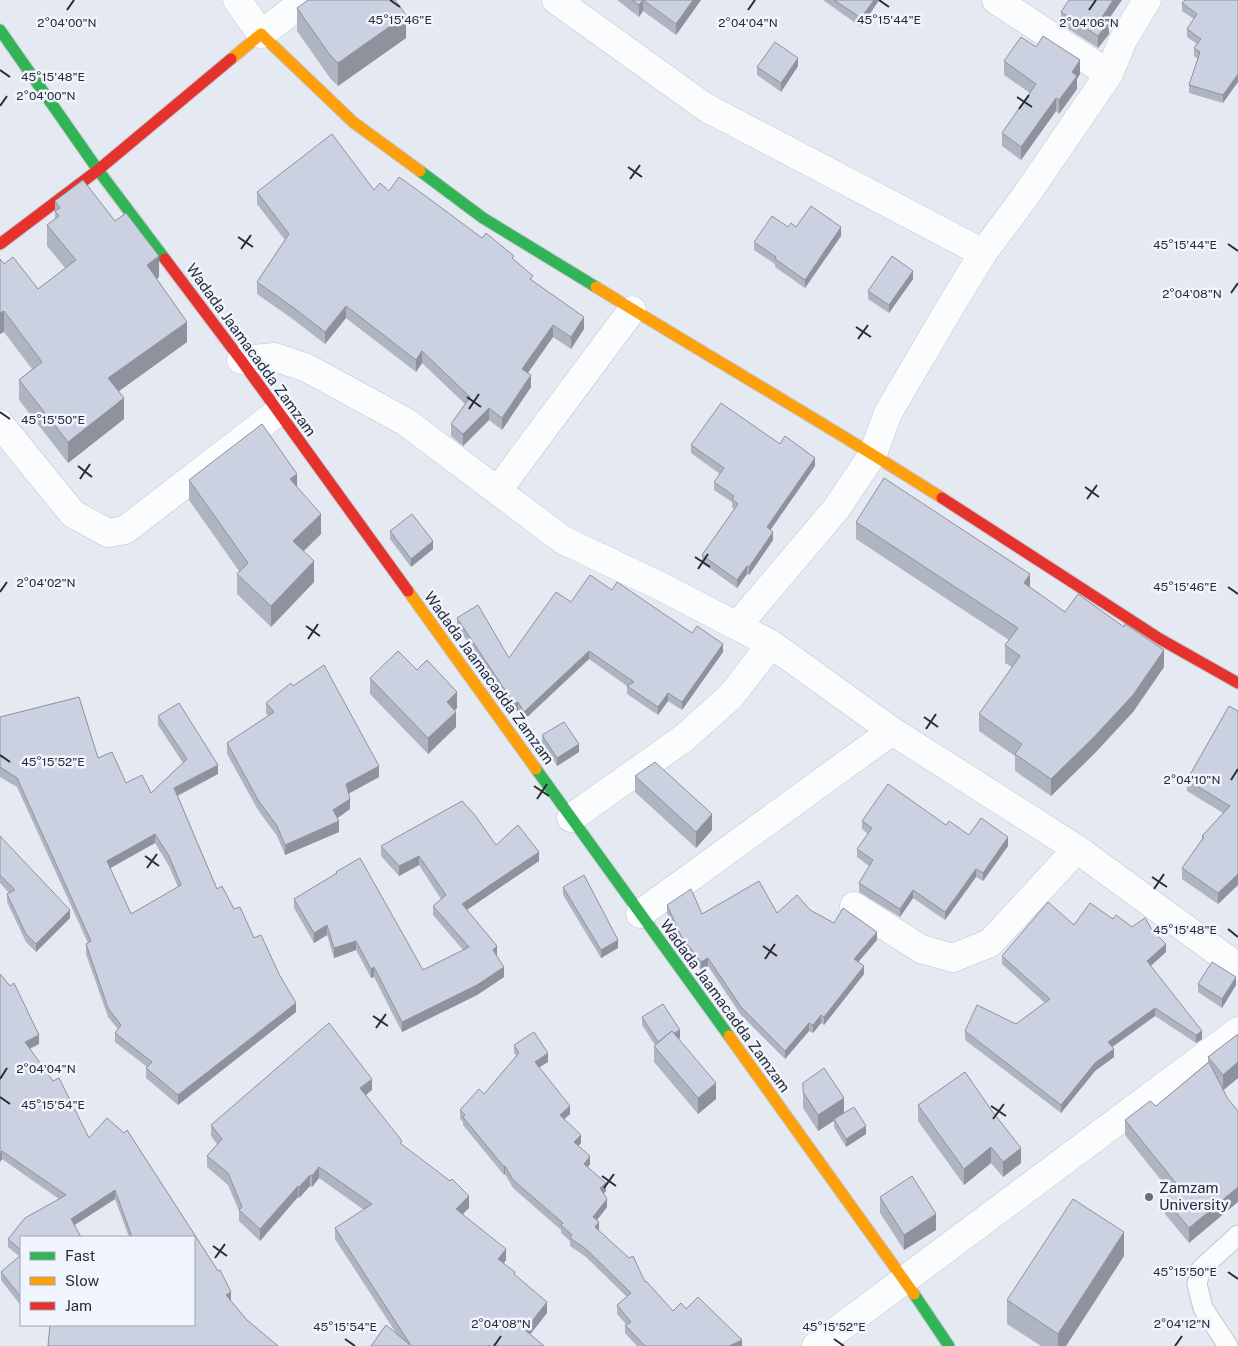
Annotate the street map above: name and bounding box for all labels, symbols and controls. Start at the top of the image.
text: 45°15'46"E [368,13,432,27]
text: 45°15'44"E [857,13,921,27]
text: 2°04'00"N [37,16,97,30]
text: 2°04'04"N [718,16,778,30]
text: 2°04'06"N [1059,16,1119,30]
text: 45°15'48"E [21,70,85,84]
text: 2°04'00"N [16,89,76,103]
text: 45°15'44"E [1153,238,1217,252]
street label: Wadada Jaamacadda Zamzam [183,260,320,439]
text: 2°04'08"N [1162,287,1222,301]
text: 45°15'50"E [21,413,85,427]
text: 2°04'02"N [16,576,76,590]
text: 45°15'46"E [1153,580,1217,594]
street label: Wadada Jaamacadda Zamzam [421,588,558,767]
text: 45°15'52"E [21,755,85,769]
text: 2°04'10"N [1164,773,1220,787]
street label: Wadada Jaamacadda Zamzam [657,916,794,1095]
text: 45°15'48"E [1153,923,1217,937]
text: 2°04'04"N [16,1062,76,1076]
text: 45°15'54"E [21,1098,85,1112]
place label: Zamzam University [1159,1179,1229,1213]
marker: Zamzam University [1143,1191,1155,1203]
legend [20,1236,195,1326]
text: Fast [65,1247,95,1264]
text: 45°15'50"E [1153,1265,1217,1279]
text: Slow [65,1272,100,1289]
text: Jam [65,1297,92,1314]
text: 2°04'08"N [471,1317,531,1331]
text: 2°04'12"N [1154,1317,1210,1331]
text: 45°15'54"E [313,1320,377,1334]
text: 45°15'52"E [802,1320,866,1334]

